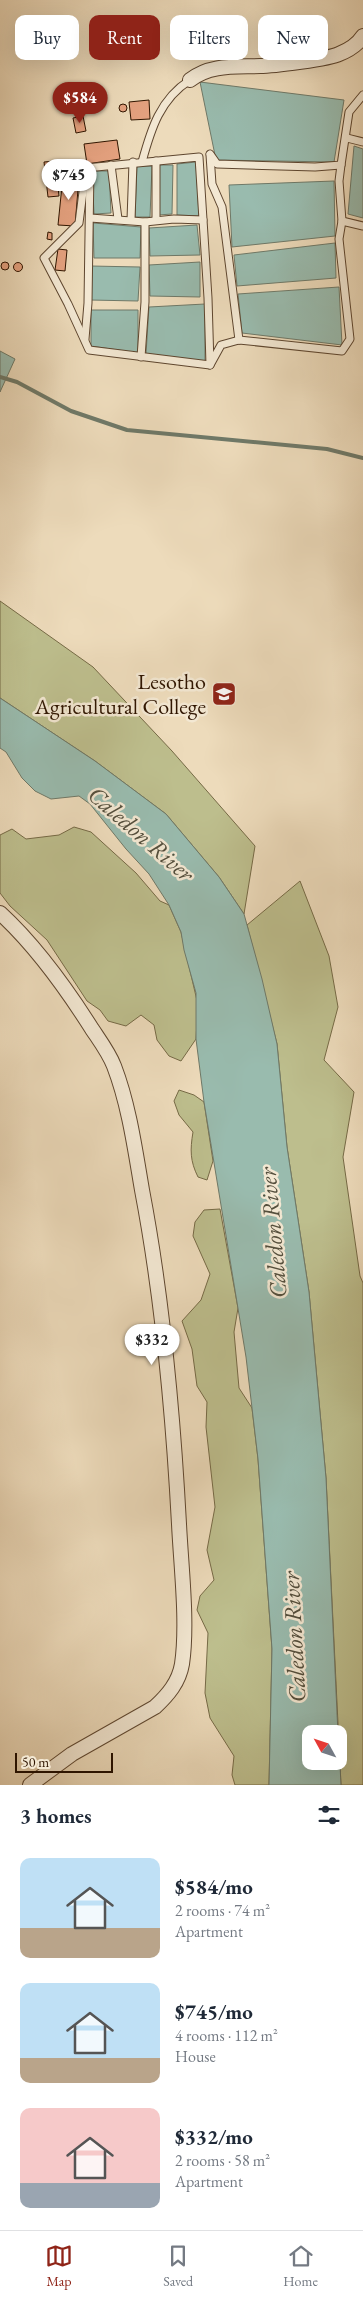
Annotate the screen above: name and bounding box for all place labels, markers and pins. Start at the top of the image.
pin: $584 [50,82,110,124]
pin: $745 [39,158,99,201]
place label: Lesotho Agricultural College [34,667,206,721]
school or university icon: Lesotho Agricultural College [211,681,237,707]
pin: $332 [122,1324,182,1366]

